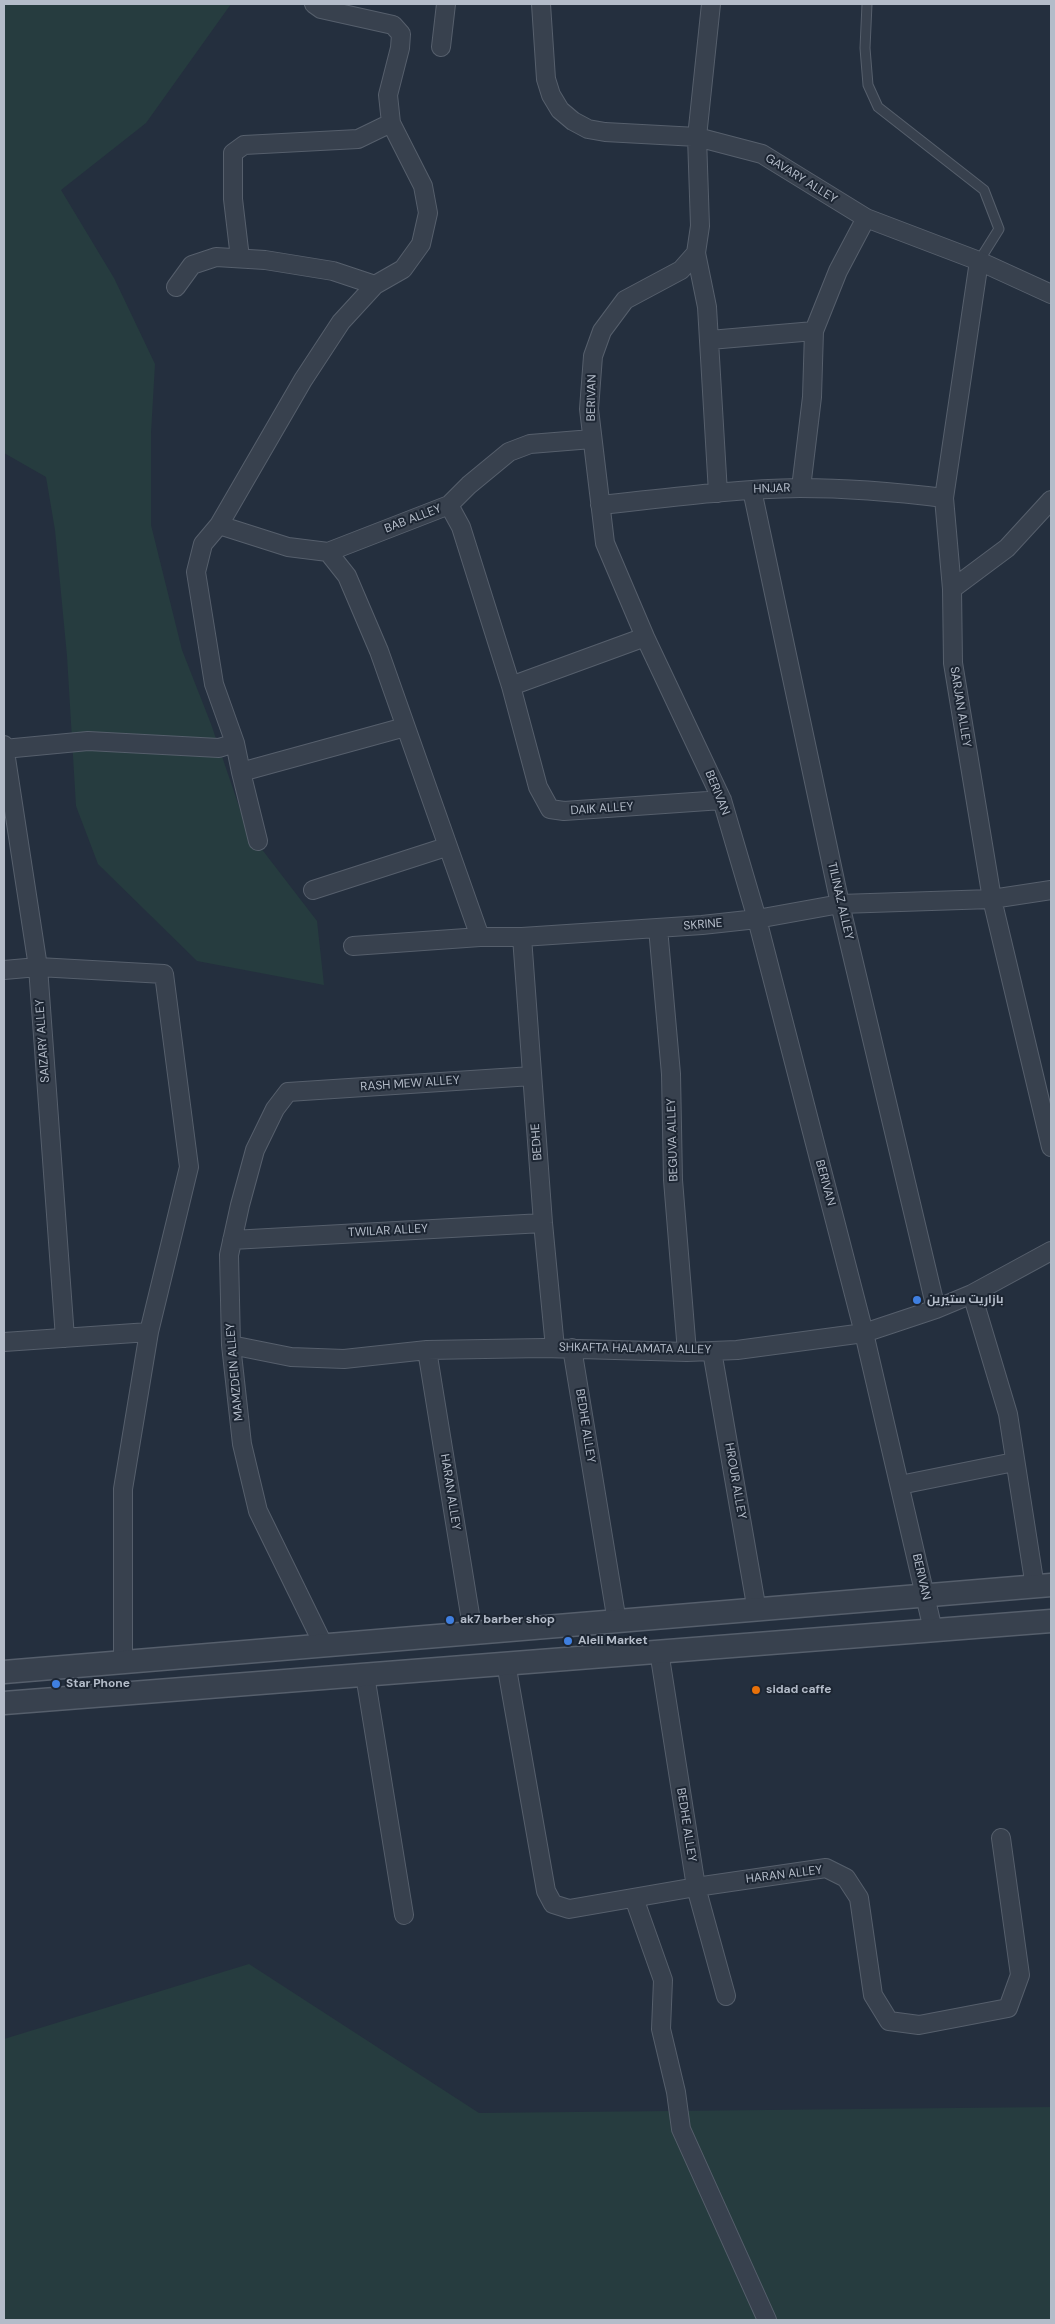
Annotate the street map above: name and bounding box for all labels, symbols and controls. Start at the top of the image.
street label: GAVARY ALLEY [762,151,840,207]
street label: BERIVAN [584,374,600,422]
street label: HNJAR [753,481,791,497]
street label: BAB ALLEY [382,502,444,536]
street label: SARJAN ALLEY [947,666,973,748]
street label: BERIVAN [702,768,732,818]
street label: DAIK ALLEY [570,800,634,818]
street label: TILINAZ ALLEY [824,861,856,941]
street label: SKRINE [683,916,723,934]
street label: SAIZARY ALLEY [33,999,53,1083]
street label: RASH MEW ALLEY [360,1073,460,1095]
street label: BEGUVA ALLEY [664,1098,682,1182]
street label: BEDHE [529,1123,545,1161]
street label: BERIVAN [812,1158,838,1208]
street label: TWILAR ALLEY [348,1222,428,1240]
place label: بازاريت ستيرين [927,1293,1003,1307]
marker: بازاريت ستيرين [911,1294,923,1306]
street label: MAMZDEIN ALLEY [224,1322,246,1422]
street label: SHKAFTA HALAMATA ALLEY [559,1340,711,1358]
street label: BEDHE ALLEY [572,1388,598,1464]
street label: HROUR ALLEY [721,1442,749,1520]
street label: HARAN ALLEY [437,1453,463,1531]
street label: BERIVAN [909,1552,933,1602]
place label: ak7 barber shop [460,1613,555,1627]
marker: ak7 barber shop [444,1614,456,1626]
place label: Aleli Market [578,1634,648,1648]
marker: Aleli Market [562,1635,574,1647]
place label: Star Phone [66,1677,130,1691]
marker: Star Phone [50,1678,62,1690]
place label: sidad caffe [766,1683,831,1697]
marker: sidad caffe [750,1684,762,1696]
street label: BEDHE ALLEY [673,1787,699,1863]
street label: HARAN ALLEY [745,1863,823,1887]

